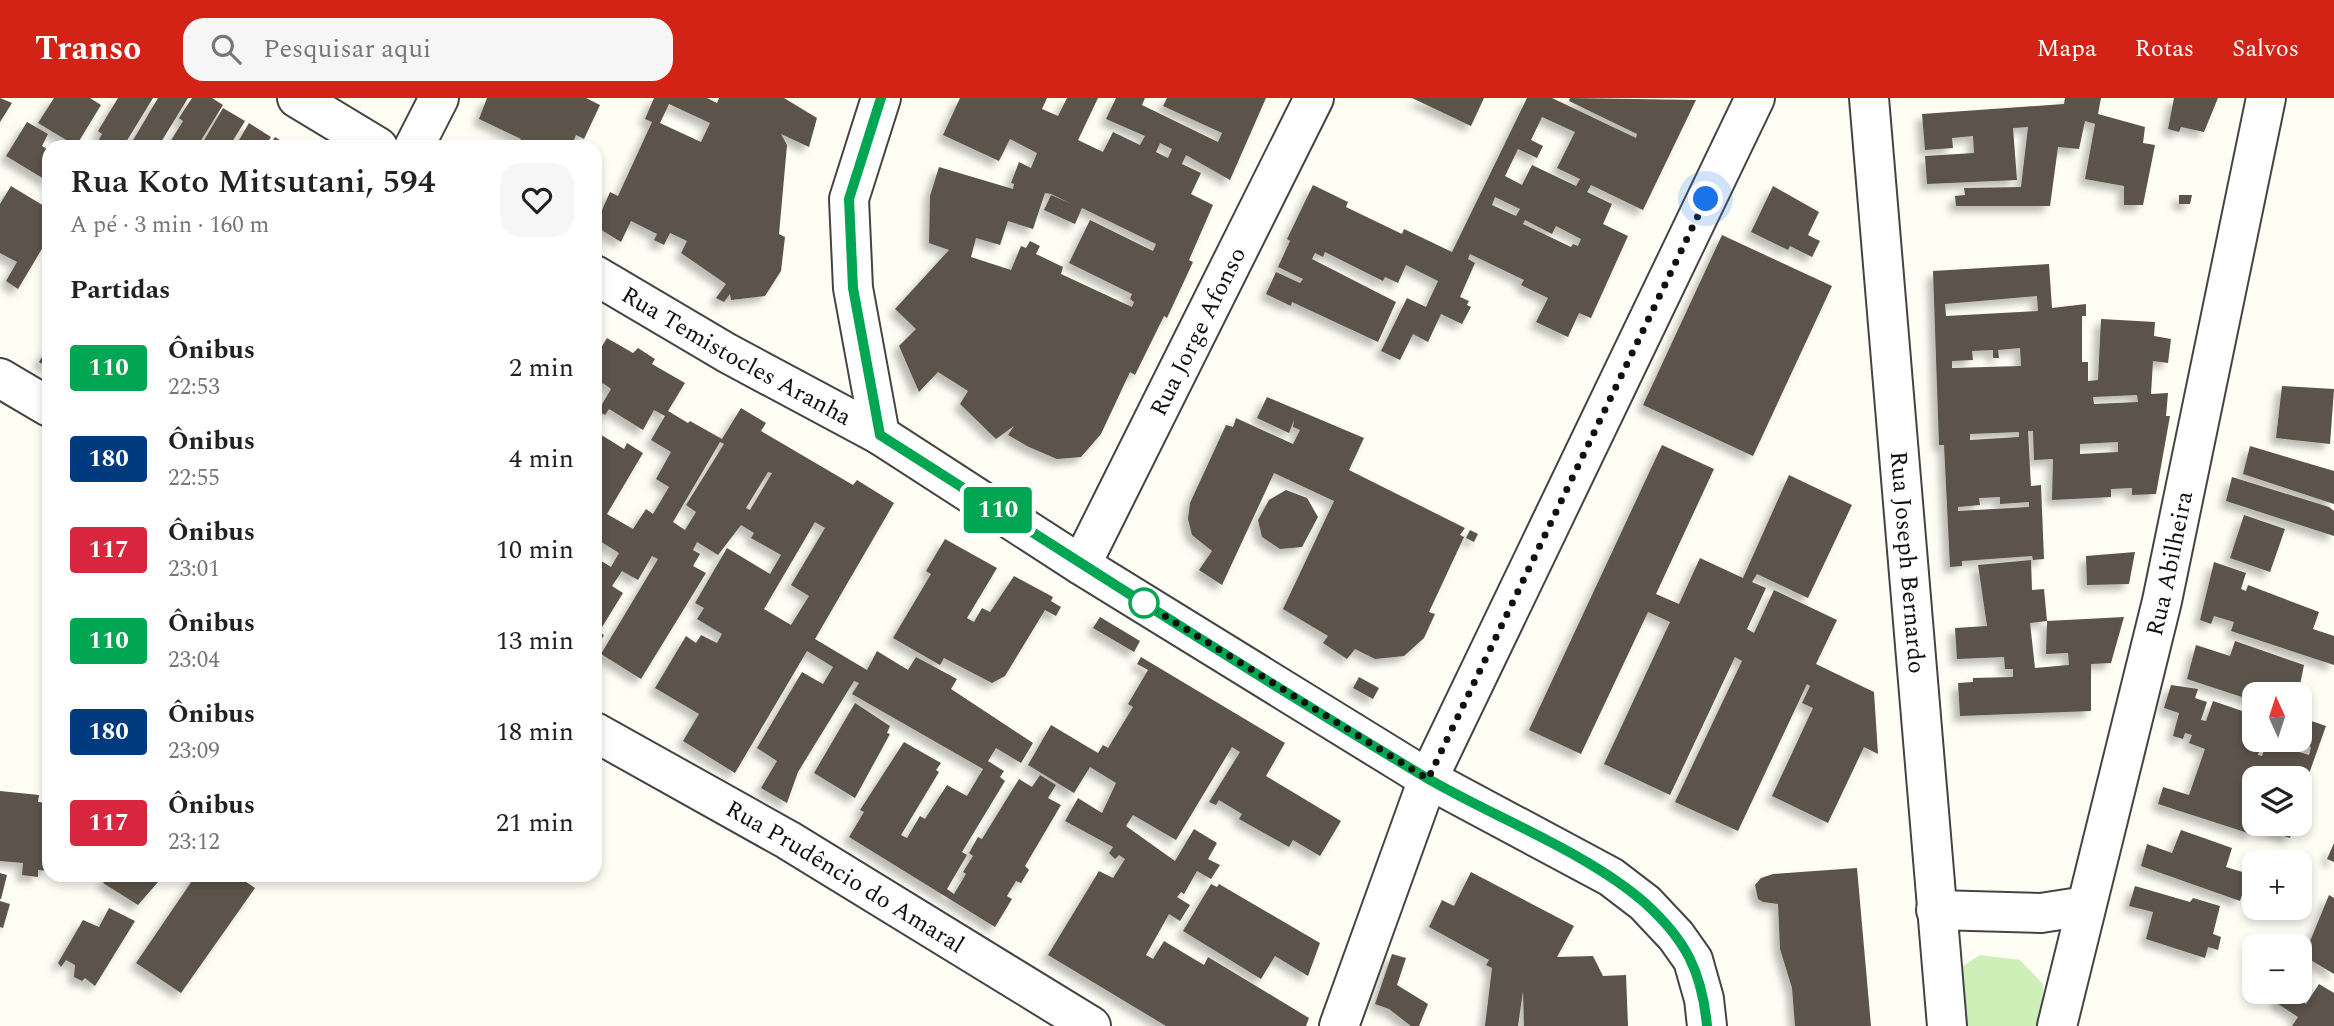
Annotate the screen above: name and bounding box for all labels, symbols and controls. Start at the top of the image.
search box [183,18,673,81]
text: Transo [35,24,141,74]
text: Pesquisar aqui [263,29,431,69]
icon: search [207,30,245,68]
text: Mapa [2037,31,2097,67]
text: Rotas [2135,31,2194,67]
text: Salvos [2232,31,2299,67]
text: Rua Koto Mitsutani, 594 [70,157,435,207]
button: heart [500,163,574,237]
your location [1688,181,1723,216]
text: A pé · 3 min · 160 m [70,208,269,243]
street label: Rua Jorge Afonso [1141,241,1256,423]
text: Partidas [70,270,170,310]
street label: Rua Temistocles Aranha [614,277,858,436]
text: Ônibus [168,330,255,370]
text: 2 min [509,348,574,388]
text: 110 [88,350,129,386]
text: 22:53 [168,370,220,405]
text: Ônibus [168,421,255,461]
text: 4 min [509,439,574,479]
text: 180 [88,441,129,477]
street label: Rua Joseph Bernardo [1880,450,1934,675]
text: 22:55 [168,461,220,496]
line badge: 110 [958,487,1038,533]
street label: Rua Abilheira [2137,488,2203,640]
text: 110 [978,492,1018,528]
text: Ônibus [168,512,255,552]
text: 10 min [496,530,574,570]
text: 117 [88,532,129,568]
text: 23:01 [168,552,220,587]
unlabelled marker [1129,588,1159,618]
text: Ônibus [168,603,255,643]
text: 13 min [496,621,574,661]
text: 110 [88,623,129,659]
text: 23:04 [168,643,220,678]
north arrow [2242,682,2312,752]
map controls [2242,682,2312,1004]
text: Ônibus [168,694,255,734]
text: 18 min [496,712,574,752]
text: 180 [88,714,129,750]
text: 23:09 [168,734,220,769]
button: layers [2242,766,2312,836]
text: Ônibus [168,785,255,825]
street label: Rua Prudêncio do Amaral [719,792,971,963]
text: 21 min [496,803,574,843]
text: 117 [88,805,129,841]
text: 23:12 [168,825,220,860]
button: + [2242,850,2312,920]
button: − [2242,934,2312,1004]

